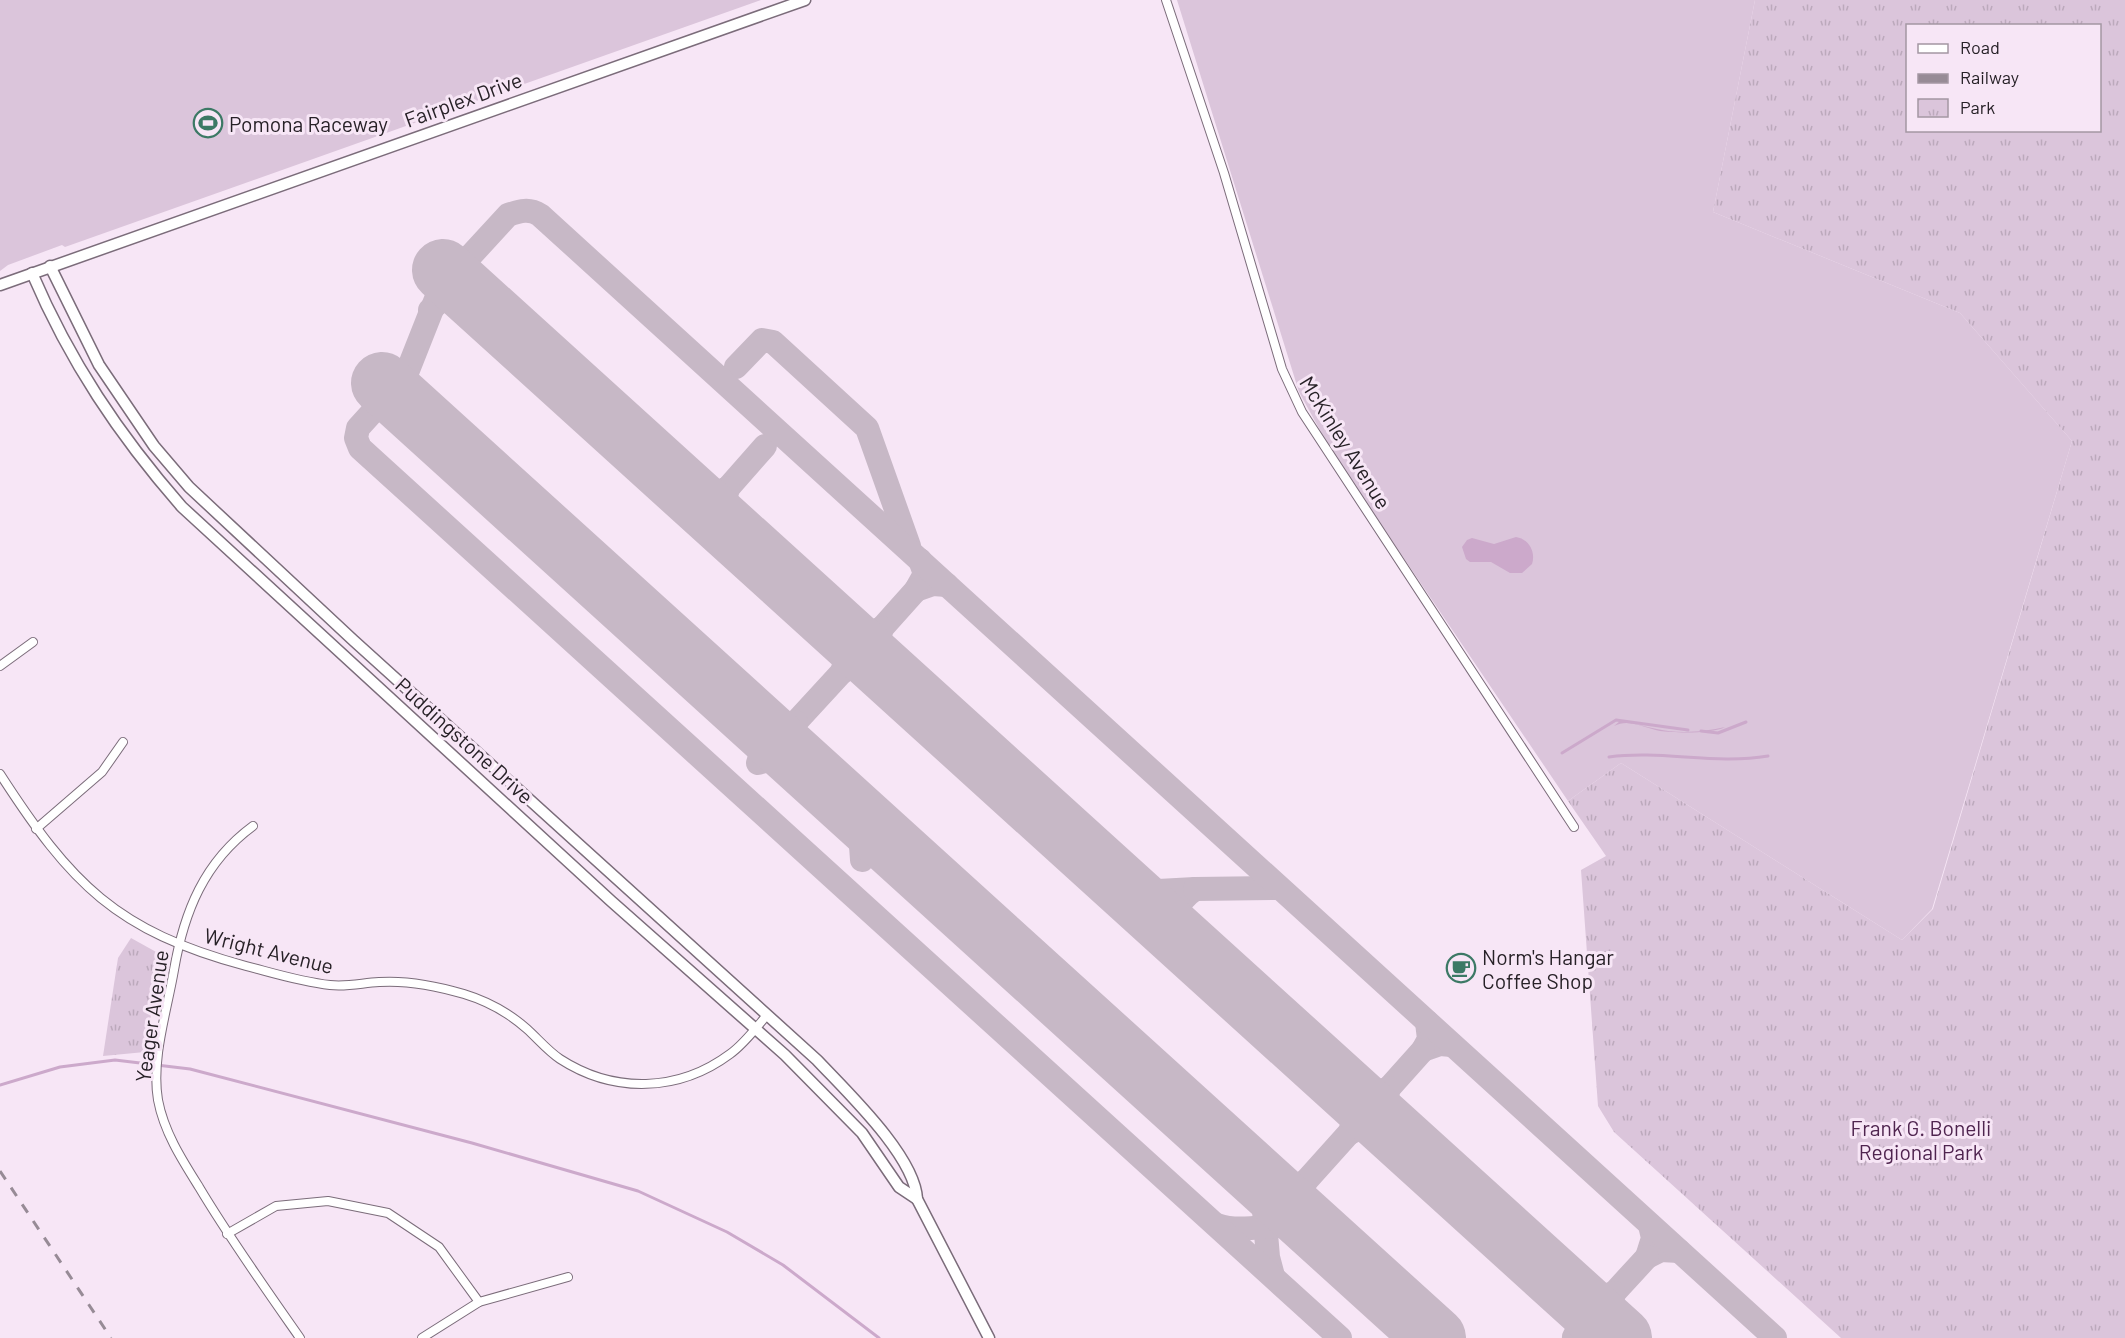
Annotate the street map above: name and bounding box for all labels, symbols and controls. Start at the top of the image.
legend [1906,24,2101,132]
text: Road [1960,36,2000,58]
street label: Fairplex Drive [401,66,525,132]
text: Railway [1960,66,2019,88]
text: Park [1960,96,1995,118]
sports icon: Pomona Raceway [192,107,224,139]
place label: Pomona Raceway [229,111,388,136]
street label: McKinley Avenue [1295,371,1397,513]
street label: Puddingstone Drive [391,672,539,808]
street label: Wright Avenue [202,922,336,978]
place label: Norm's Hangar Coffee Shop [1482,944,1614,993]
street label: Yeager Avenue [129,948,173,1084]
cafe icon: Norm's Hangar Coffee Shop [1445,952,1477,984]
park label: Frank G. Bonelli Regional Park [1851,1115,1991,1164]

